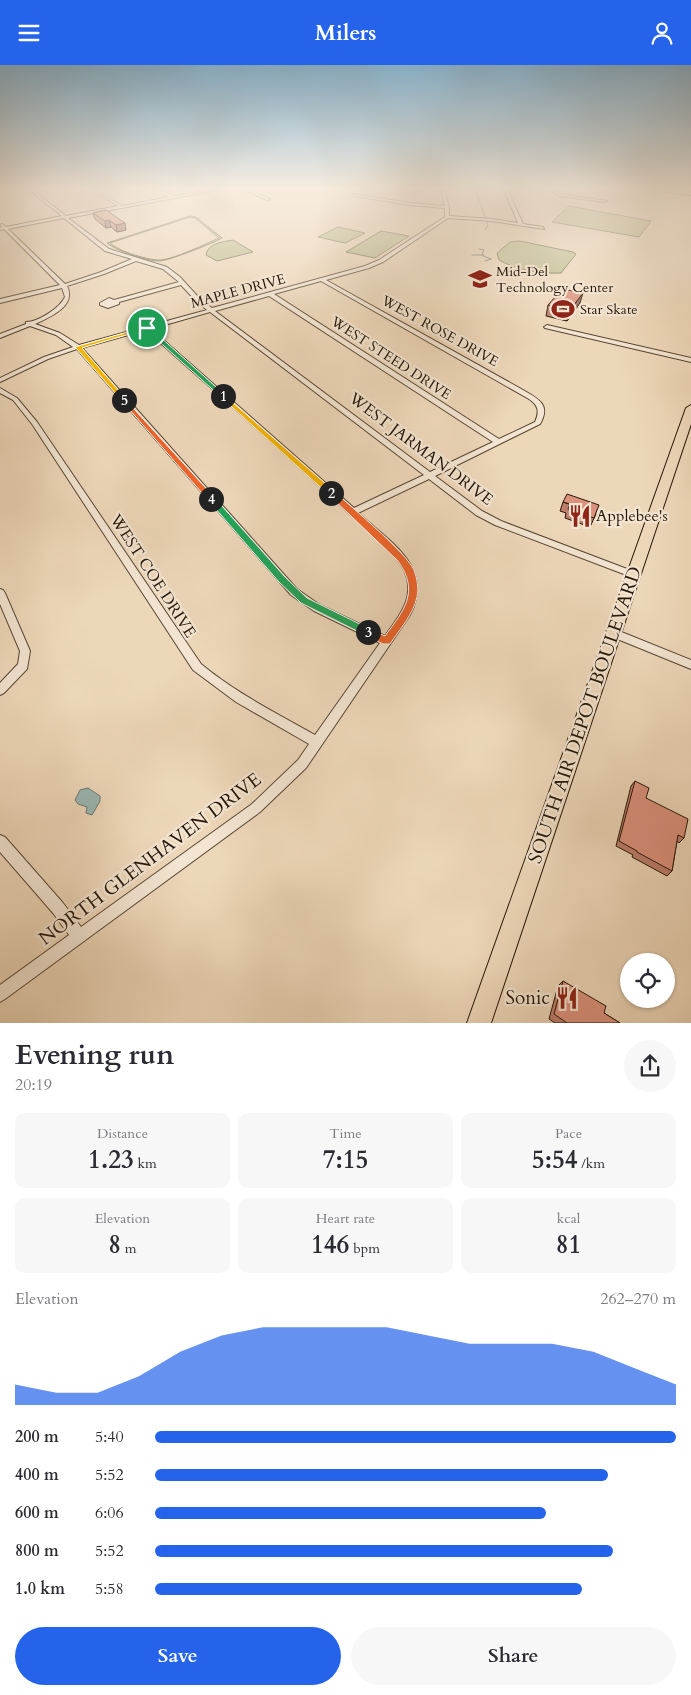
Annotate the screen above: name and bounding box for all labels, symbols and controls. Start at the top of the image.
text: Milers [315,18,376,48]
icon: menu [15,19,43,47]
icon: person [648,19,676,47]
place label: Mid-Del Technology Center [496,262,614,297]
school or university icon: Mid-Del Technology Center [467,266,493,292]
street label: MAPLE DRIVE [189,269,288,313]
street label: WEST ROSE DRIVE [377,290,502,371]
sports icon: Star Skate [550,296,576,322]
place label: Star Skate [580,300,638,319]
pin [126,307,168,349]
street label: WEST STEED DRIVE [326,311,455,404]
icon: arrive [133,314,161,342]
pin: 1 [210,383,236,409]
pin: 5 [112,387,136,413]
text: 1 [220,387,227,406]
street label: WEST JARMAN DRIVE [344,387,498,511]
text: 5 [121,391,128,410]
pin: 2 [318,481,344,505]
text: 2 [328,484,335,503]
pin: 4 [198,487,224,511]
text: 4 [208,490,215,509]
restaurant icon: Applebee's [567,503,593,529]
place label: Applebee's [596,505,668,527]
street label: WEST COE DRIVE [104,509,201,642]
street label: SOUTH AIR DEPOT BOULEVARD [522,563,648,867]
pin: 3 [356,619,380,645]
text: 3 [365,623,372,642]
street label: NORTH GLENHAVEN DRIVE [33,767,267,951]
map controls [620,953,675,1008]
button: locate [620,953,675,1008]
place label: Sonic [505,985,550,1011]
restaurant icon: Sonic [554,985,580,1011]
text: Evening run [15,1036,174,1074]
button: share [624,1040,676,1092]
text: 20:19 [15,1074,52,1096]
text: Distance [97,1124,148,1143]
text: Time [329,1124,362,1143]
text: Pace [555,1124,582,1143]
text: 1.23 [88,1143,134,1177]
text: 7:15 [323,1143,368,1177]
text: 5:54 [532,1143,578,1177]
text: km [134,1154,157,1173]
text: /km [578,1154,605,1173]
text: Elevation [95,1209,150,1228]
text: Heart rate [316,1209,375,1228]
text: kcal [557,1209,580,1228]
text: 8 [108,1228,121,1262]
text: 146 [311,1228,349,1262]
text: 81 [556,1228,581,1262]
text: m [121,1239,137,1258]
text: bpm [349,1239,380,1258]
text: Elevation [15,1288,79,1310]
text: 262–270 m [600,1288,676,1310]
text: 200 m [15,1426,59,1448]
text: 5:40 [95,1426,124,1448]
text: 400 m [15,1464,59,1486]
text: 5:52 [95,1464,124,1486]
text: 600 m [15,1502,59,1524]
text: 6:06 [95,1502,124,1524]
text: 800 m [15,1540,59,1562]
text: 5:52 [95,1540,124,1562]
text: 1.0 km [15,1578,65,1600]
text: 5:58 [95,1578,124,1600]
button: Save [15,1627,341,1685]
button: Share [351,1627,676,1685]

